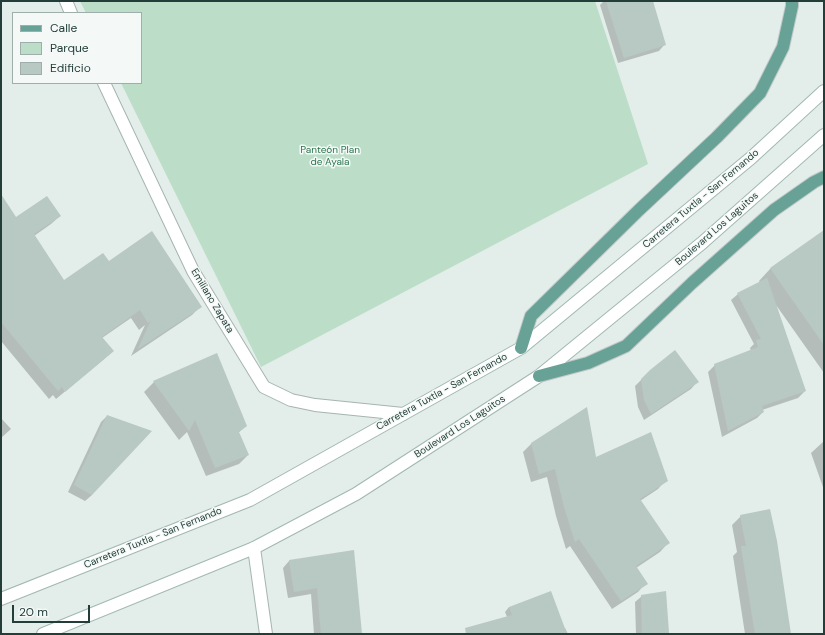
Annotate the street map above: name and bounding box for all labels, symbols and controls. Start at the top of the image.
legend [12,12,142,84]
text: Calle [50,20,77,36]
text: Parque [50,40,89,56]
text: Edificio [50,60,91,76]
park label: Panteón Plan de Ayala [300,144,360,168]
street label: Carretera Tuxtla - San Fernando [640,147,762,251]
street label: Boulevard Los Laguitos [673,190,761,268]
street label: Emiliano Zapata [188,267,236,335]
street label: Carretera Tuxtla - San Fernando [374,351,510,433]
street label: Boulevard Los Laguitos [412,393,508,461]
street label: Carretera Tuxtla - San Fernando [82,505,224,571]
scale bar [14,597,92,623]
text: 20 m [19,604,48,620]

